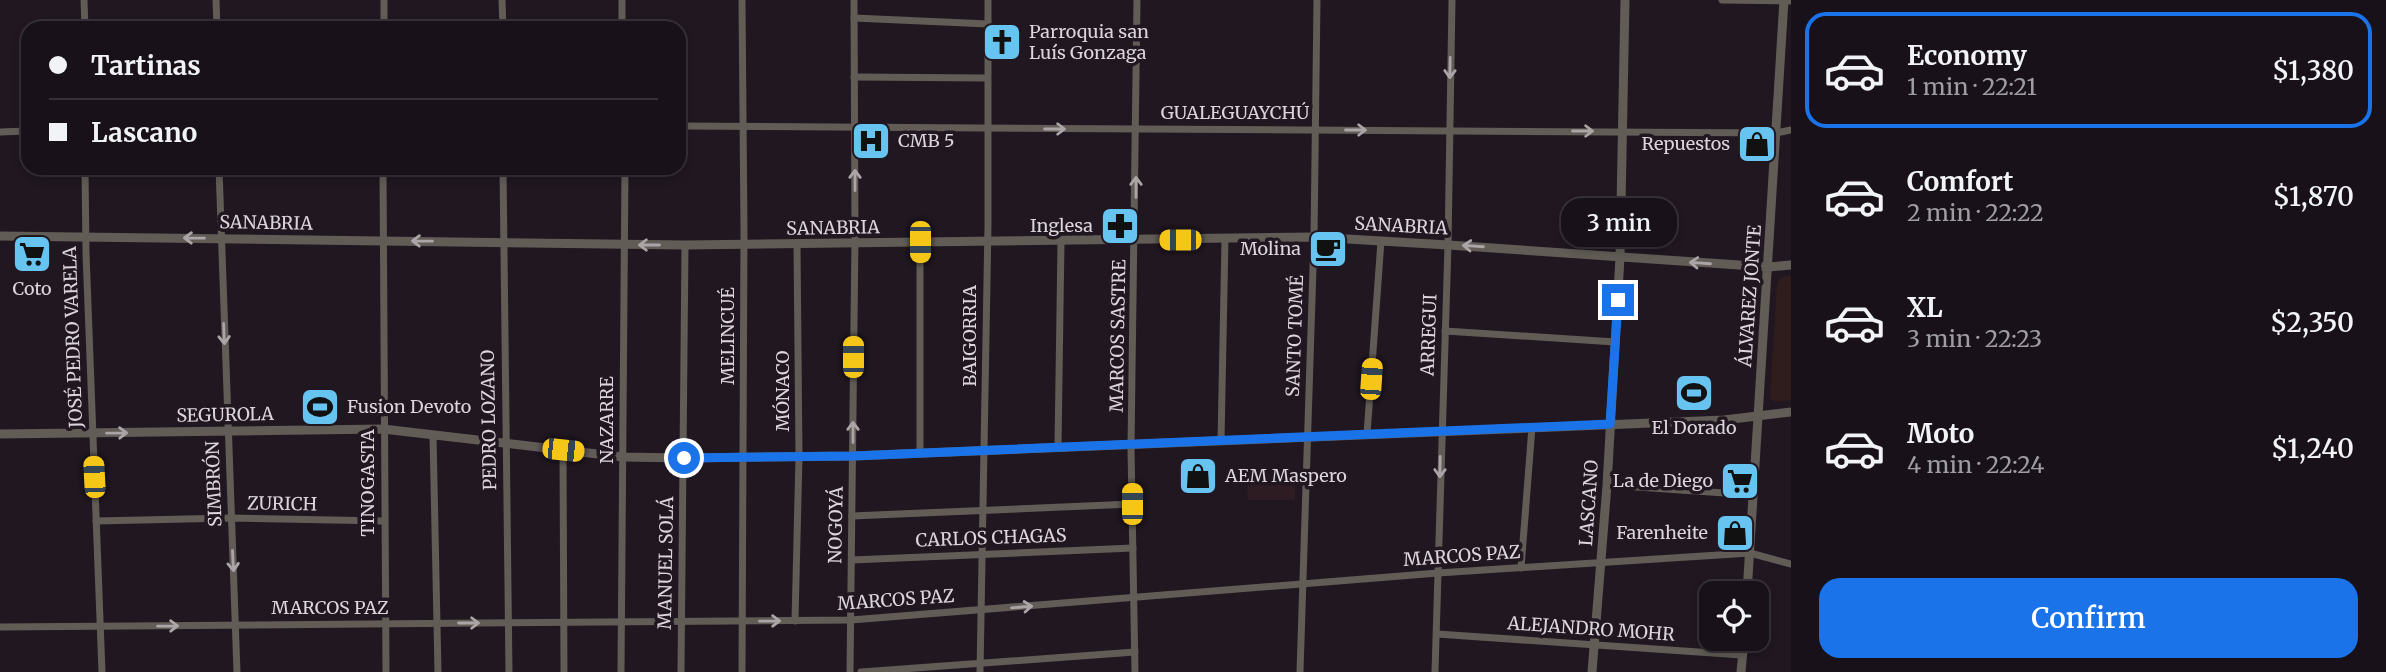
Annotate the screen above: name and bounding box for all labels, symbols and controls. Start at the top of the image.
place label: Parroquia san Luís Gonzaga [1029,20,1149,64]
church icon: Parroquia san Luís Gonzaga [981,21,1023,63]
icon: car [1823,39,1886,102]
text: Economy [1907,39,2027,72]
text: Tartinas [91,49,201,82]
text: $1,380 [2272,54,2354,87]
one-way arrow [1444,56,1457,79]
text: 1 min · 22:21 [1907,72,2037,101]
street label: GUALEGUAYCHÚ [1161,101,1310,124]
text: Lascano [91,116,197,149]
hospital icon: CMB 5 [850,120,892,162]
one-way arrow [1043,122,1066,136]
one-way arrow [1344,123,1367,137]
shop icon: Repuestos [1736,123,1778,165]
one-way arrow [1572,124,1595,138]
place label: CMB 5 [898,129,954,152]
place label: Repuestos [1642,132,1730,155]
icon: car [1823,165,1886,228]
text: Comfort [1907,165,2013,198]
one-way arrow [848,169,862,192]
one-way arrow [1129,176,1143,199]
text: $1,870 [2273,180,2354,213]
callout: 3 min [1560,198,1676,247]
text: 2 min · 22:22 [1907,198,2044,227]
pharmacy icon: Inglesa [1099,205,1141,247]
text: 3 min [1587,208,1651,237]
street label: SANABRIA [219,210,313,235]
street label: SANABRIA [1354,212,1449,239]
place label: Inglesa [1030,214,1093,237]
street label: SANABRIA [786,215,880,240]
car [910,221,931,263]
street label: ÁLVAREZ JONTE [1733,223,1766,369]
cafe icon: Molina [1307,228,1349,270]
car [1160,230,1202,251]
one-way arrow [183,231,206,245]
supermarket icon: Coto [11,233,53,275]
one-way arrow [411,234,434,247]
place label: Molina [1240,237,1301,260]
one-way arrow [638,238,661,252]
one-way arrow [1462,239,1485,252]
street label: JOSÉ PEDRO VARELA [58,245,87,429]
one-way arrow [1689,256,1712,269]
street label: MARCOS SASTRE [1105,259,1130,413]
street label: SANTO TOMÉ [1281,274,1308,397]
place label: Coto [12,277,52,300]
route end [1602,284,1634,316]
street label: BAIGORRIA [958,285,981,387]
street label: MELINCUÉ [716,287,739,385]
icon: car [1823,291,1886,354]
text: XL [1907,291,1943,324]
street label: ARREGUI [1416,293,1441,378]
text: $2,350 [2270,306,2354,339]
one-way arrow [218,322,231,345]
text: 3 min · 22:23 [1907,324,2042,353]
car [843,336,864,378]
street label: PEDRO LOZANO [476,349,501,491]
street label: MÓNACO [771,351,794,431]
car [1360,357,1383,401]
sports icon: El Dorado [1673,372,1715,414]
street label: NAZARRE [595,376,618,464]
sports icon: Fusion Devoto [299,386,341,428]
place label: Fusion Devoto [347,395,471,418]
street label: SEGUROLA [176,402,274,427]
place label: El Dorado [1652,416,1736,439]
icon: car [1823,417,1886,480]
text: Moto [1907,417,1974,450]
one-way arrow [846,421,860,444]
one-way arrow [105,426,128,439]
street label: TINOGASTA [356,429,379,537]
text: $1,240 [2271,432,2354,465]
car [542,437,585,463]
street label: SIMBRÓN [201,441,226,527]
route start [668,442,700,474]
text: 4 min · 22:24 [1907,450,2044,479]
car [83,455,106,499]
shop icon: AEM Maspero [1177,455,1219,497]
one-way arrow [1434,455,1447,478]
street label: LASCANO [1574,459,1603,547]
supermarket icon: La de Diego [1719,460,1761,502]
place label: AEM Maspero [1224,464,1347,487]
place label: La de Diego [1613,469,1713,492]
car [1122,483,1143,525]
street label: NOGOYÁ [823,486,848,564]
street label: ZURICH [247,491,317,516]
street label: MANUEL SOLÁ [653,496,678,630]
shop icon: Farenheite [1714,512,1756,554]
place label: Farenheite [1616,521,1708,544]
street label: CARLOS CHAGAS [915,523,1067,552]
street label: MARCOS PAZ [1403,540,1521,571]
one-way arrow [227,550,240,572]
button: Confirm [1819,578,2358,658]
map controls [1699,581,1769,651]
button: locate [1699,581,1769,651]
street label: MARCOS PAZ [837,584,955,615]
street label: MARCOS PAZ [271,596,389,619]
one-way arrow [1010,600,1033,613]
street label: ALEJANDRO MOHR [1506,611,1676,646]
one-way arrow [759,614,782,628]
one-way arrow [458,616,481,630]
one-way arrow [157,619,180,633]

